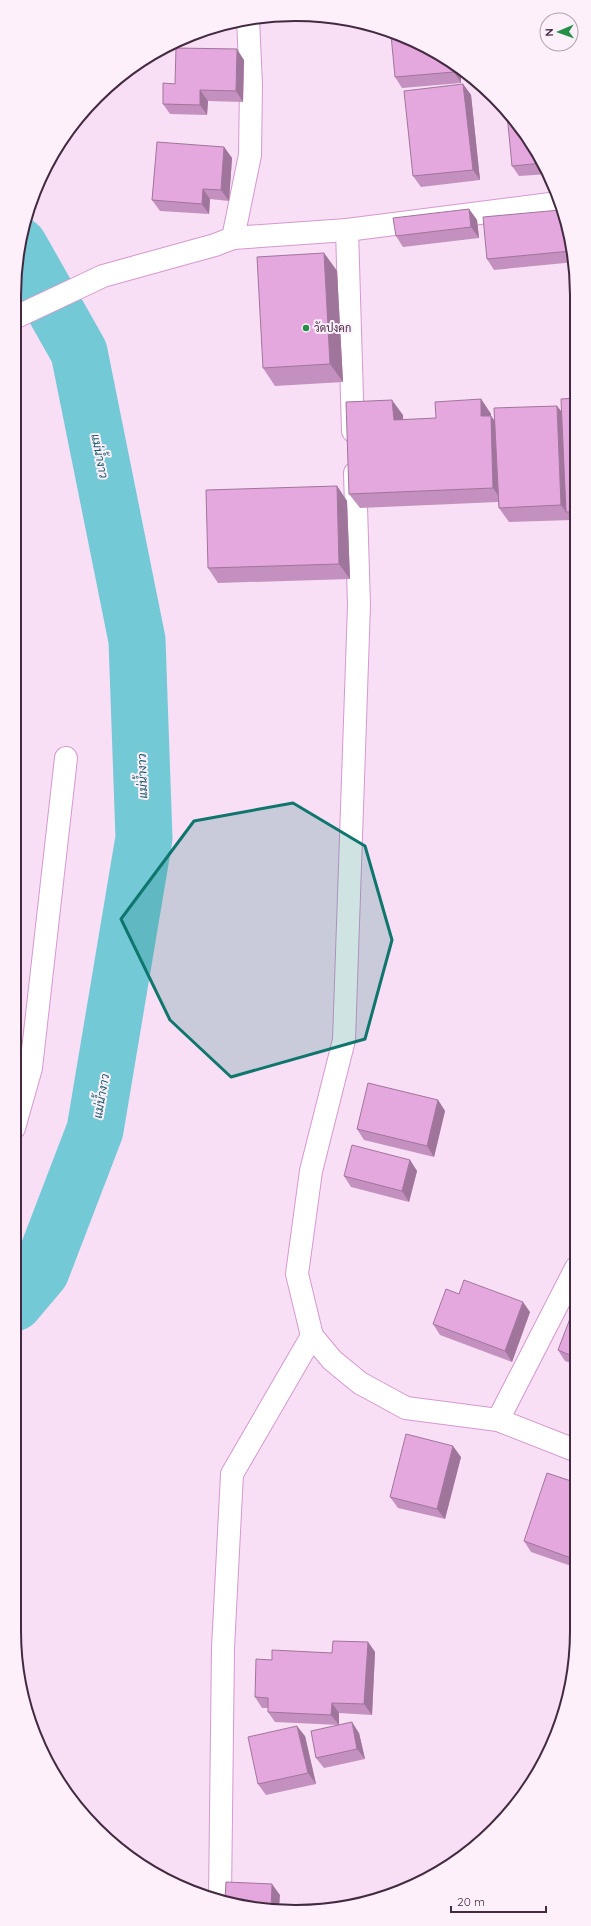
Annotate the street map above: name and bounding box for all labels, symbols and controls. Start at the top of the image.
north arrow [539,12,579,52]
text: N [542,28,556,37]
place label: วัดปงคก [314,321,351,335]
marker: วัดปงคก [301,323,311,333]
water label: แม่น้ำงาว [88,432,115,480]
water label: แม่น้ำงาว [131,753,150,799]
water label: แม่น้ำงาว [87,1072,112,1120]
scale bar [451,1888,546,1914]
text: 20 m [457,1894,485,1909]

